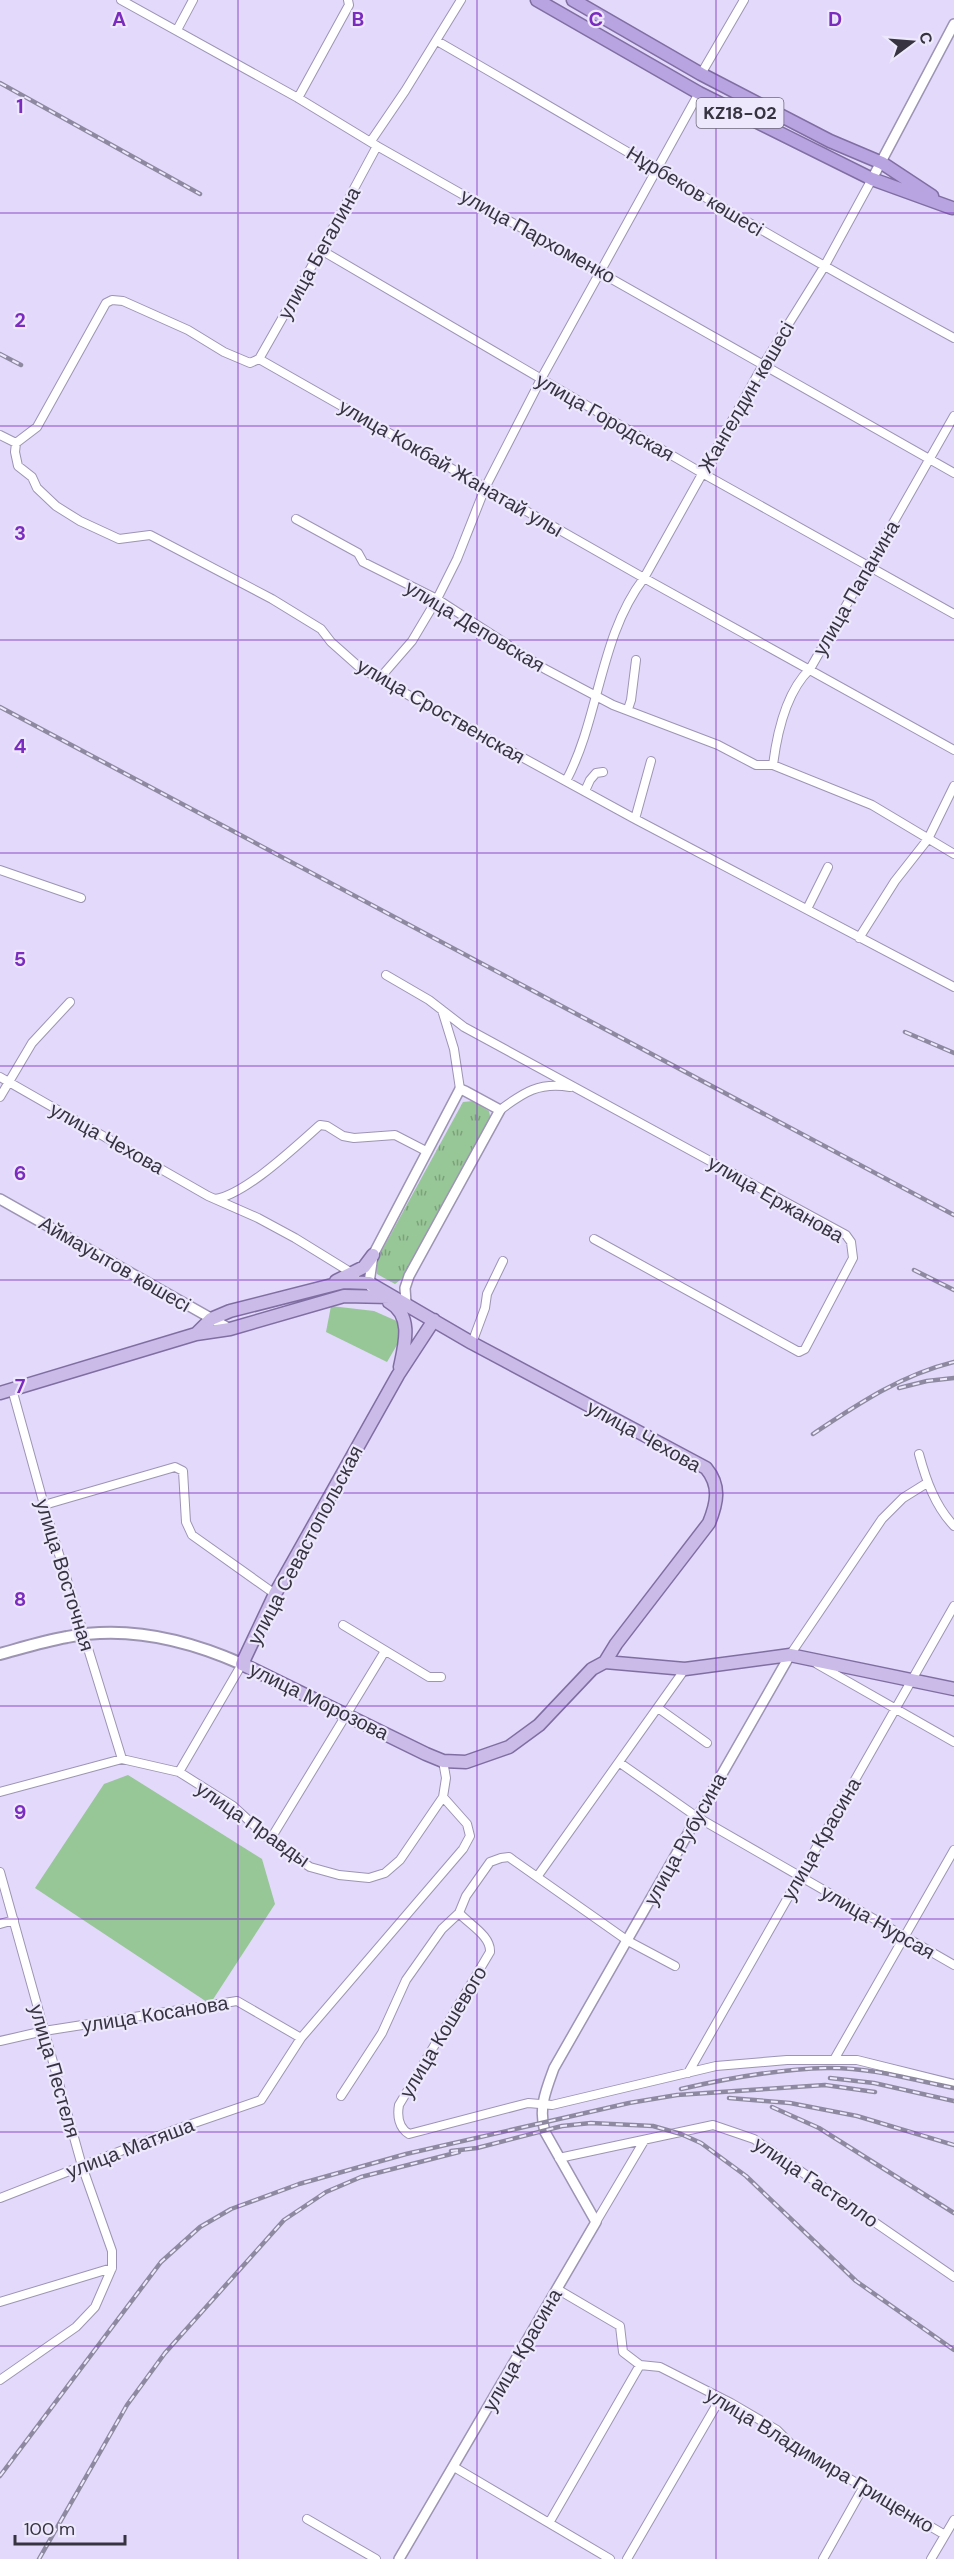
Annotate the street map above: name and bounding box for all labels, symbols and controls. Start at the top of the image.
text: A [112,6,126,32]
text: B [352,6,364,32]
text: C [589,6,603,32]
text: D [828,6,842,32]
north arrow [882,12,942,72]
text: С [914,30,938,47]
text: 1 [16,93,24,119]
road number: KZ18-02 [696,98,783,128]
street label: Нұрбеков көшесі [622,140,768,242]
street label: улица Бегалина [272,181,367,324]
street label: улица Пархоменко [456,183,620,289]
text: 2 [14,307,26,333]
street label: Жангелдин көшесі [692,317,800,477]
street label: улица Городская [531,367,679,467]
street label: улица Кокбай Жанатай улы [334,393,568,543]
street label: улица Папанина [807,515,906,660]
text: 3 [14,520,26,546]
street label: улица Деповская [400,574,550,678]
street label: улица Сроственская [352,652,530,770]
text: 4 [14,733,27,759]
text: 5 [14,946,26,972]
street label: улица Чехова [45,1096,169,1181]
street label: улица Ержанова [703,1149,849,1249]
text: 6 [14,1160,26,1186]
street label: Аймауытов көшесі [34,1210,196,1318]
text: 7 [15,1373,26,1399]
street label: улица Чехова [582,1394,706,1479]
street label: улица Севастопольская [241,1441,369,1649]
street label: улица Восточная [29,1496,101,1654]
text: 8 [14,1586,26,1612]
street label: улица Морозова [245,1656,394,1746]
street label: улица Рубусина [638,1767,733,1910]
street label: улица Красина [775,1772,867,1905]
street label: улица Правды [191,1775,315,1873]
text: 9 [14,1799,26,1825]
street label: улица Нурсая [816,1879,940,1965]
street label: улица Кошевого [393,1961,493,2103]
street label: улица Косанова [80,1989,231,2038]
street label: улица Пестеля [24,2001,86,2141]
street label: улица Матяша [62,2111,199,2184]
street label: улица Гастелло [749,2131,883,2233]
street label: улица Красина [476,2283,568,2416]
street label: улица Владимира Грищенко [701,2381,939,2539]
scale bar [15,2508,124,2546]
text: 100 m [24,2517,75,2541]

